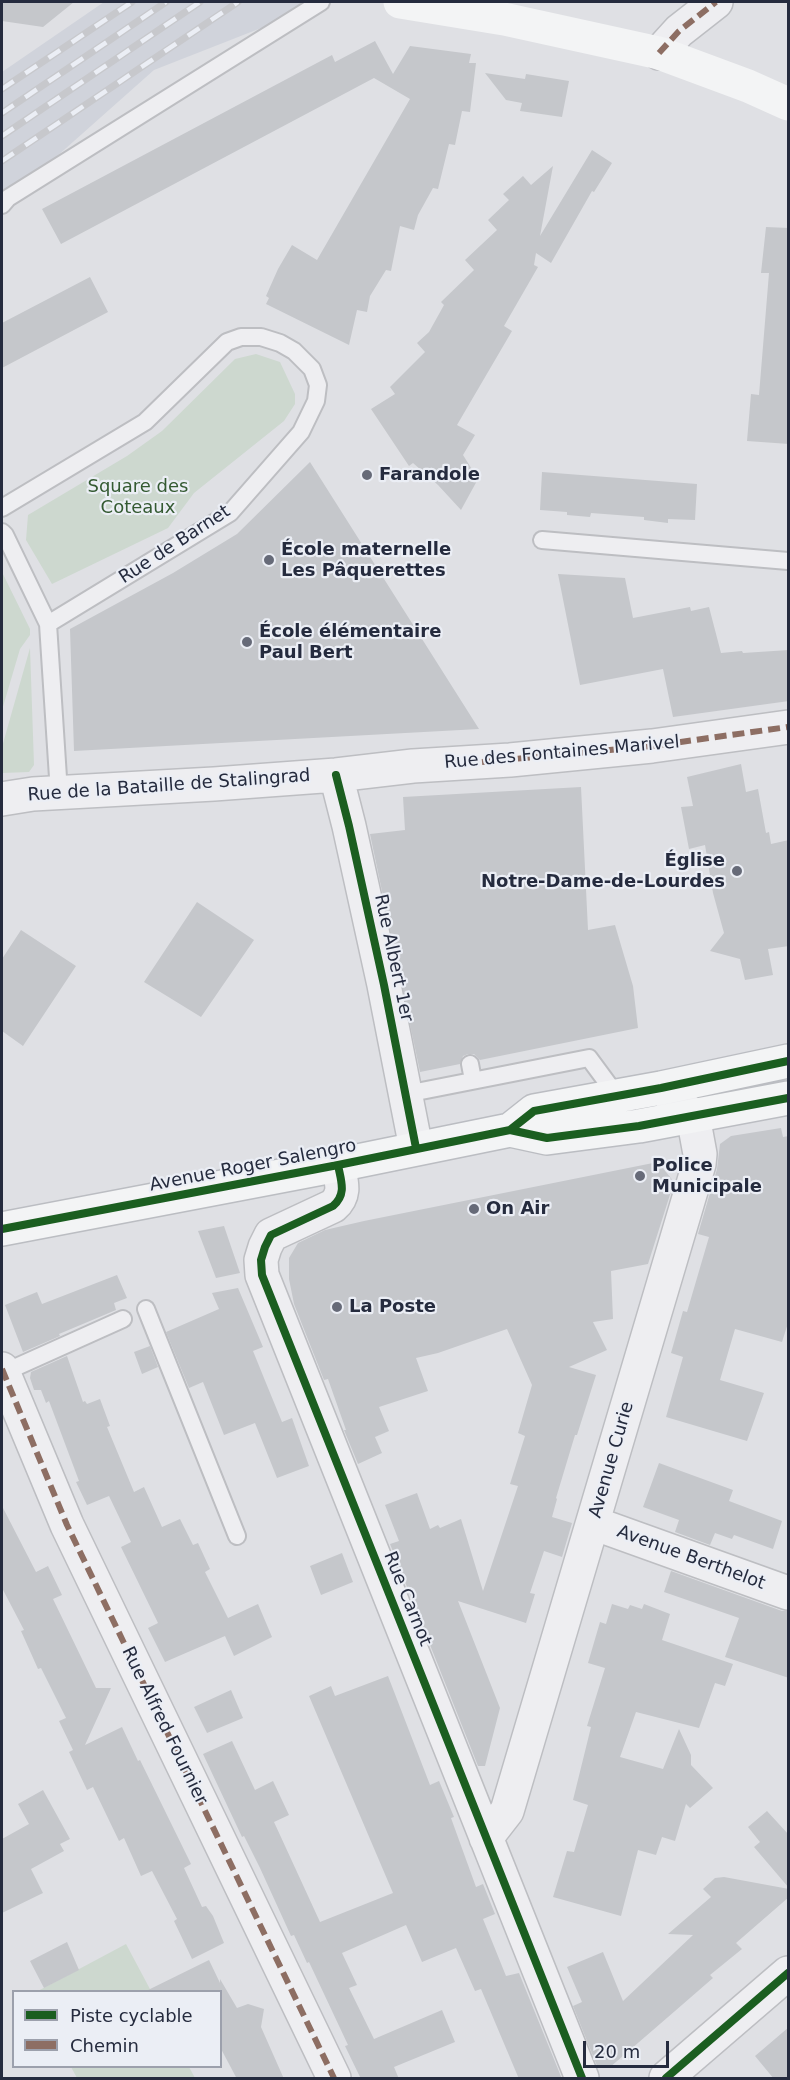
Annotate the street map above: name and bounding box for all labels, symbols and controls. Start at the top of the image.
place label: Farandole [379,464,480,486]
marker: Farandole [360,468,374,482]
park label: Square des Coteaux [88,476,188,518]
street label: Rue de Barnet [115,501,235,589]
place label: École maternelle Les Pâquerettes [281,539,451,582]
marker: École maternelle Les Pâquerettes [262,553,276,567]
place label: École élémentaire Paul Bert [259,621,441,664]
marker: École élémentaire Paul Bert [240,635,254,649]
street label: Rue des Fontaines Marivel [444,732,680,774]
street label: Rue de la Bataille de Stalingrad [27,765,311,807]
place label: Église Notre-Dame-de-Lourdes [481,850,725,892]
marker: Église Notre-Dame-de-Lourdes [730,864,744,878]
street label: Rue Albert 1er [369,892,417,1024]
street label: Avenue Roger Salengro [148,1135,358,1197]
place label: Police Municipale [652,1155,762,1198]
marker: Police Municipale [633,1169,647,1183]
place label: On Air [486,1198,549,1220]
marker: On Air [467,1202,481,1216]
place label: La Poste [349,1296,436,1318]
marker: La Poste [330,1300,344,1314]
street label: Avenue Curie [585,1399,639,1521]
street label: Avenue Berthelot [614,1521,768,1595]
street label: Rue Carnot [378,1549,436,1649]
street label: Rue Alfred Fournier [116,1644,212,1808]
legend [12,1990,222,2068]
text: Piste cyclable [70,2005,193,2026]
scale bar [586,2029,672,2067]
text: Chemin [70,2035,139,2056]
text: 20 m [594,2041,640,2062]

